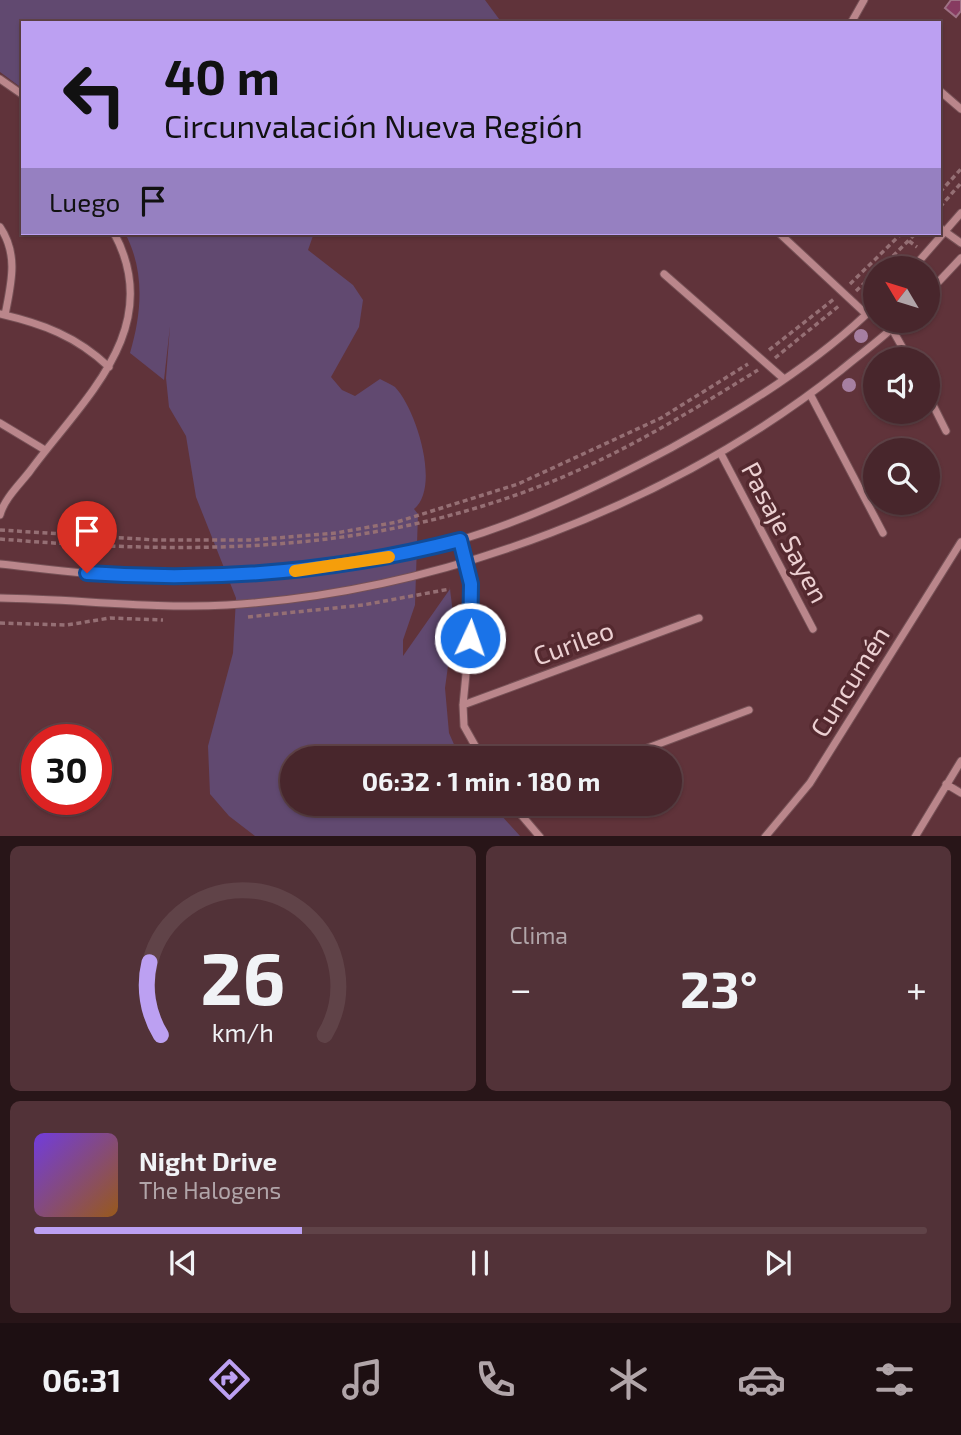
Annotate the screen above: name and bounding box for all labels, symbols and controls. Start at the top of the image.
text: 40 m [164,46,280,105]
icon: left [49,49,140,140]
text: Circunvalación Nueva Región [164,106,583,144]
icon: arrive [134,182,172,220]
text: Luego [49,186,120,217]
north arrow [863,256,940,332]
map controls [863,256,940,515]
button: sound [863,347,940,424]
button: search [863,438,940,515]
street label: Pasaje Sayen [736,456,836,608]
pin [57,501,117,573]
icon: arrive [68,512,106,550]
position arrow [433,601,507,675]
street label: Curileo [529,613,617,671]
street label: Cuncumén [803,620,895,742]
speed limit sign: 30 [21,724,112,815]
text: 06:32 · 1 min · 180 m [362,765,600,796]
text: Clima [510,921,568,949]
text: 26 [200,932,285,1020]
text: 23° [680,956,758,1018]
text: − [510,965,532,1011]
text: + [906,965,927,1011]
text: km/h [212,1016,274,1046]
text: Night Drive [139,1145,277,1176]
text: The Halogens [139,1176,281,1204]
icon: previous [164,1244,202,1282]
icon: pause [461,1244,499,1282]
icon: next [759,1244,797,1282]
icon: directions [205,1355,254,1404]
icon: music [338,1355,387,1404]
icon: phone [471,1355,520,1404]
icon: climate [604,1355,653,1404]
icon: car [737,1355,786,1404]
icon: filters [870,1355,919,1404]
text: 06:31 [42,1360,121,1398]

